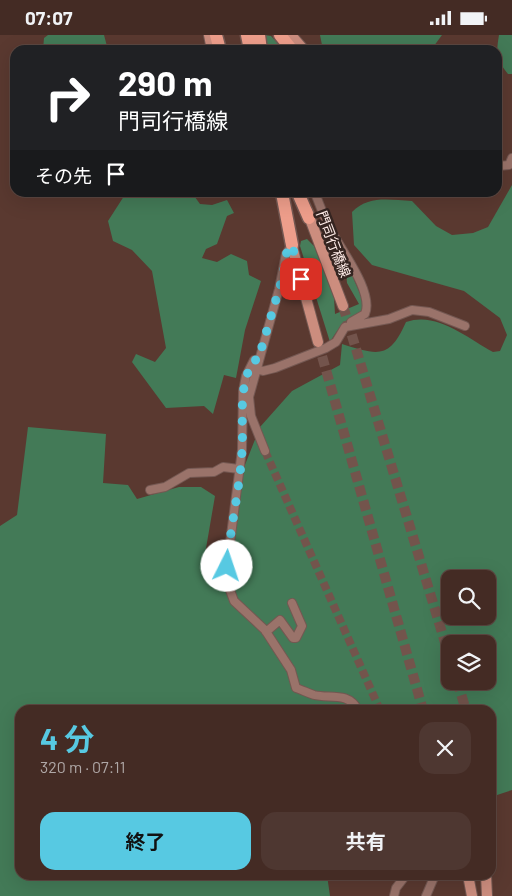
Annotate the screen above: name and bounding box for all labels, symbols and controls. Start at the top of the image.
text: 07:07 [25,6,72,29]
text: 290 m [118,61,212,103]
icon: right [35,65,100,130]
text: 門司行橋線 [118,107,228,133]
icon: arrive [102,160,130,188]
text: その先 [35,164,92,187]
street label: 門司行橋線 [314,208,354,280]
pin [280,258,322,300]
icon: arrive [287,265,315,293]
position arrow [200,539,252,591]
map controls [441,570,496,690]
button: search [441,570,496,625]
button: layers [441,635,496,690]
text: 4 分 [40,720,94,756]
button: close [419,722,471,774]
text: 320 m · 07:11 [40,757,125,776]
button: 終了 [40,812,251,870]
button: 共有 [261,812,471,870]

